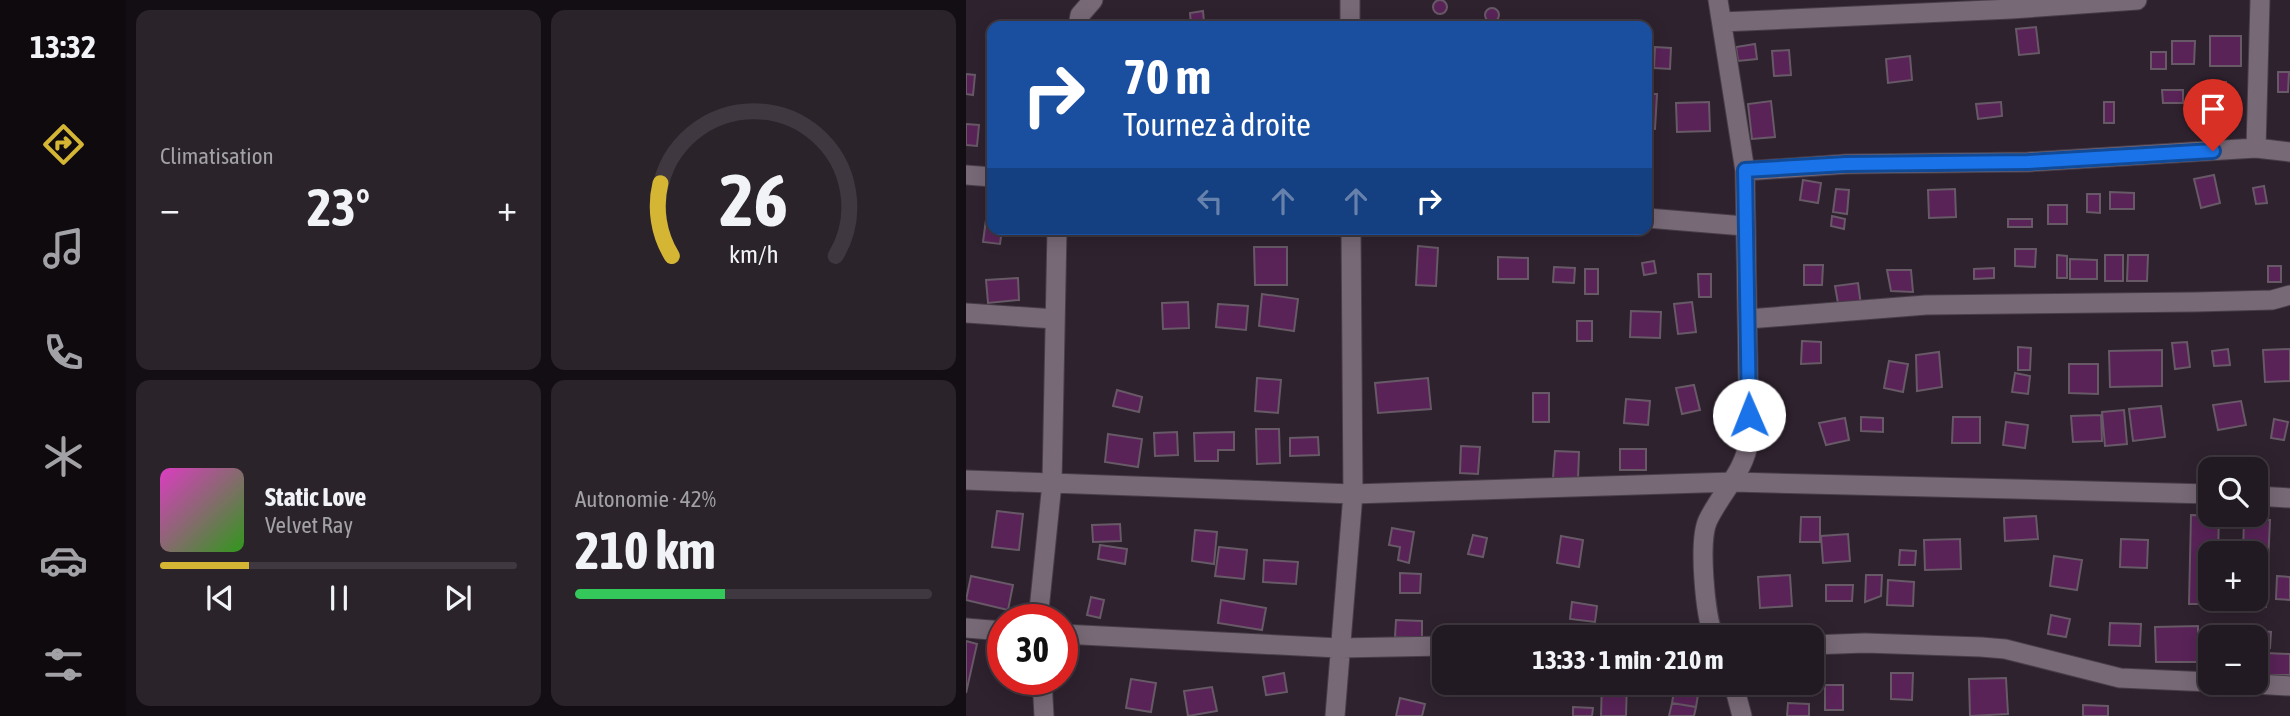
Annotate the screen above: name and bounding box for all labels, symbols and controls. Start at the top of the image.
text: 13:32 [30,28,96,65]
text: 70 m [1123,48,1211,104]
icon: right [1008,49,1099,140]
pin [2183,79,2243,151]
icon: arrive [2194,90,2232,128]
text: Tournez à droite [1123,106,1311,143]
icon: directions [39,120,88,169]
text: Climatisation [160,143,274,169]
text: 26 [719,158,788,241]
text: 23° [307,177,370,237]
icon: left [1191,182,1229,220]
icon: ahead [1264,182,1302,220]
icon: ahead [1337,182,1375,220]
icon: right [1410,182,1448,220]
text: − [160,186,180,229]
text: + [497,186,517,229]
icon: music [39,224,88,273]
text: km/h [729,240,778,268]
icon: phone [39,328,88,377]
position arrow [1712,378,1786,452]
icon: climate [39,432,88,481]
map controls [2198,457,2268,695]
button: search [2198,457,2268,527]
text: Static Love [265,482,366,512]
text: Autonomie · 42% [575,486,716,512]
text: Velvet Ray [265,512,353,538]
text: 210 km [575,520,716,580]
icon: car [39,536,88,585]
button: + [2198,541,2268,611]
icon: previous [201,579,239,617]
icon: pause [320,579,358,617]
icon: next [439,579,477,617]
speed limit sign: 30 [987,604,1078,695]
button: − [2198,625,2268,695]
icon: filters [39,640,88,689]
text: 13:33 · 1 min · 210 m [1533,645,1723,675]

